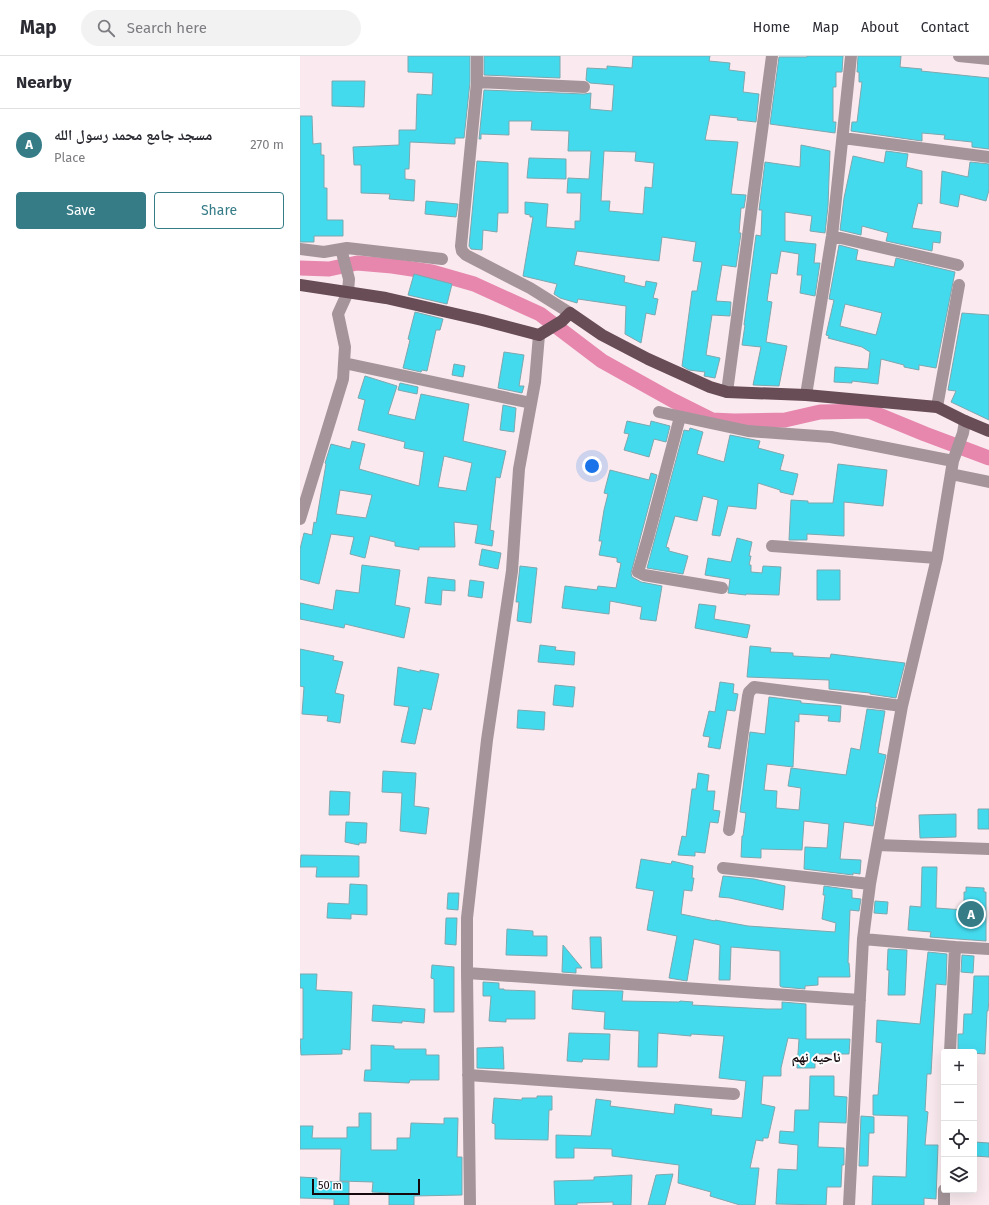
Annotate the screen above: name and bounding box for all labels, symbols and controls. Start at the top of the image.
search box [81,10,361,46]
text: Map [20,16,57,39]
icon: search [95,17,117,39]
text: Search here [127,19,207,37]
text: Home [753,19,790,36]
text: Map [812,19,839,36]
text: About [861,19,899,36]
text: Contact [921,19,969,36]
text: Nearby [16,72,71,93]
text: مسجد جامع محمد رسول الله [54,126,212,144]
text: A [25,137,33,152]
text: 270 m [250,137,284,152]
text: Place [54,150,85,165]
button: Save [16,192,146,229]
button: Share [154,192,284,229]
your location [582,456,602,476]
pin: A [958,899,984,929]
district label: ناحیه نهم [791,1049,841,1067]
map controls [941,1049,977,1193]
button: + [941,1049,977,1085]
button: − [941,1085,977,1121]
button: locate [941,1121,977,1157]
button: layers [941,1157,977,1193]
scale bar [312,1177,420,1196]
text: 50 m [318,1179,342,1192]

